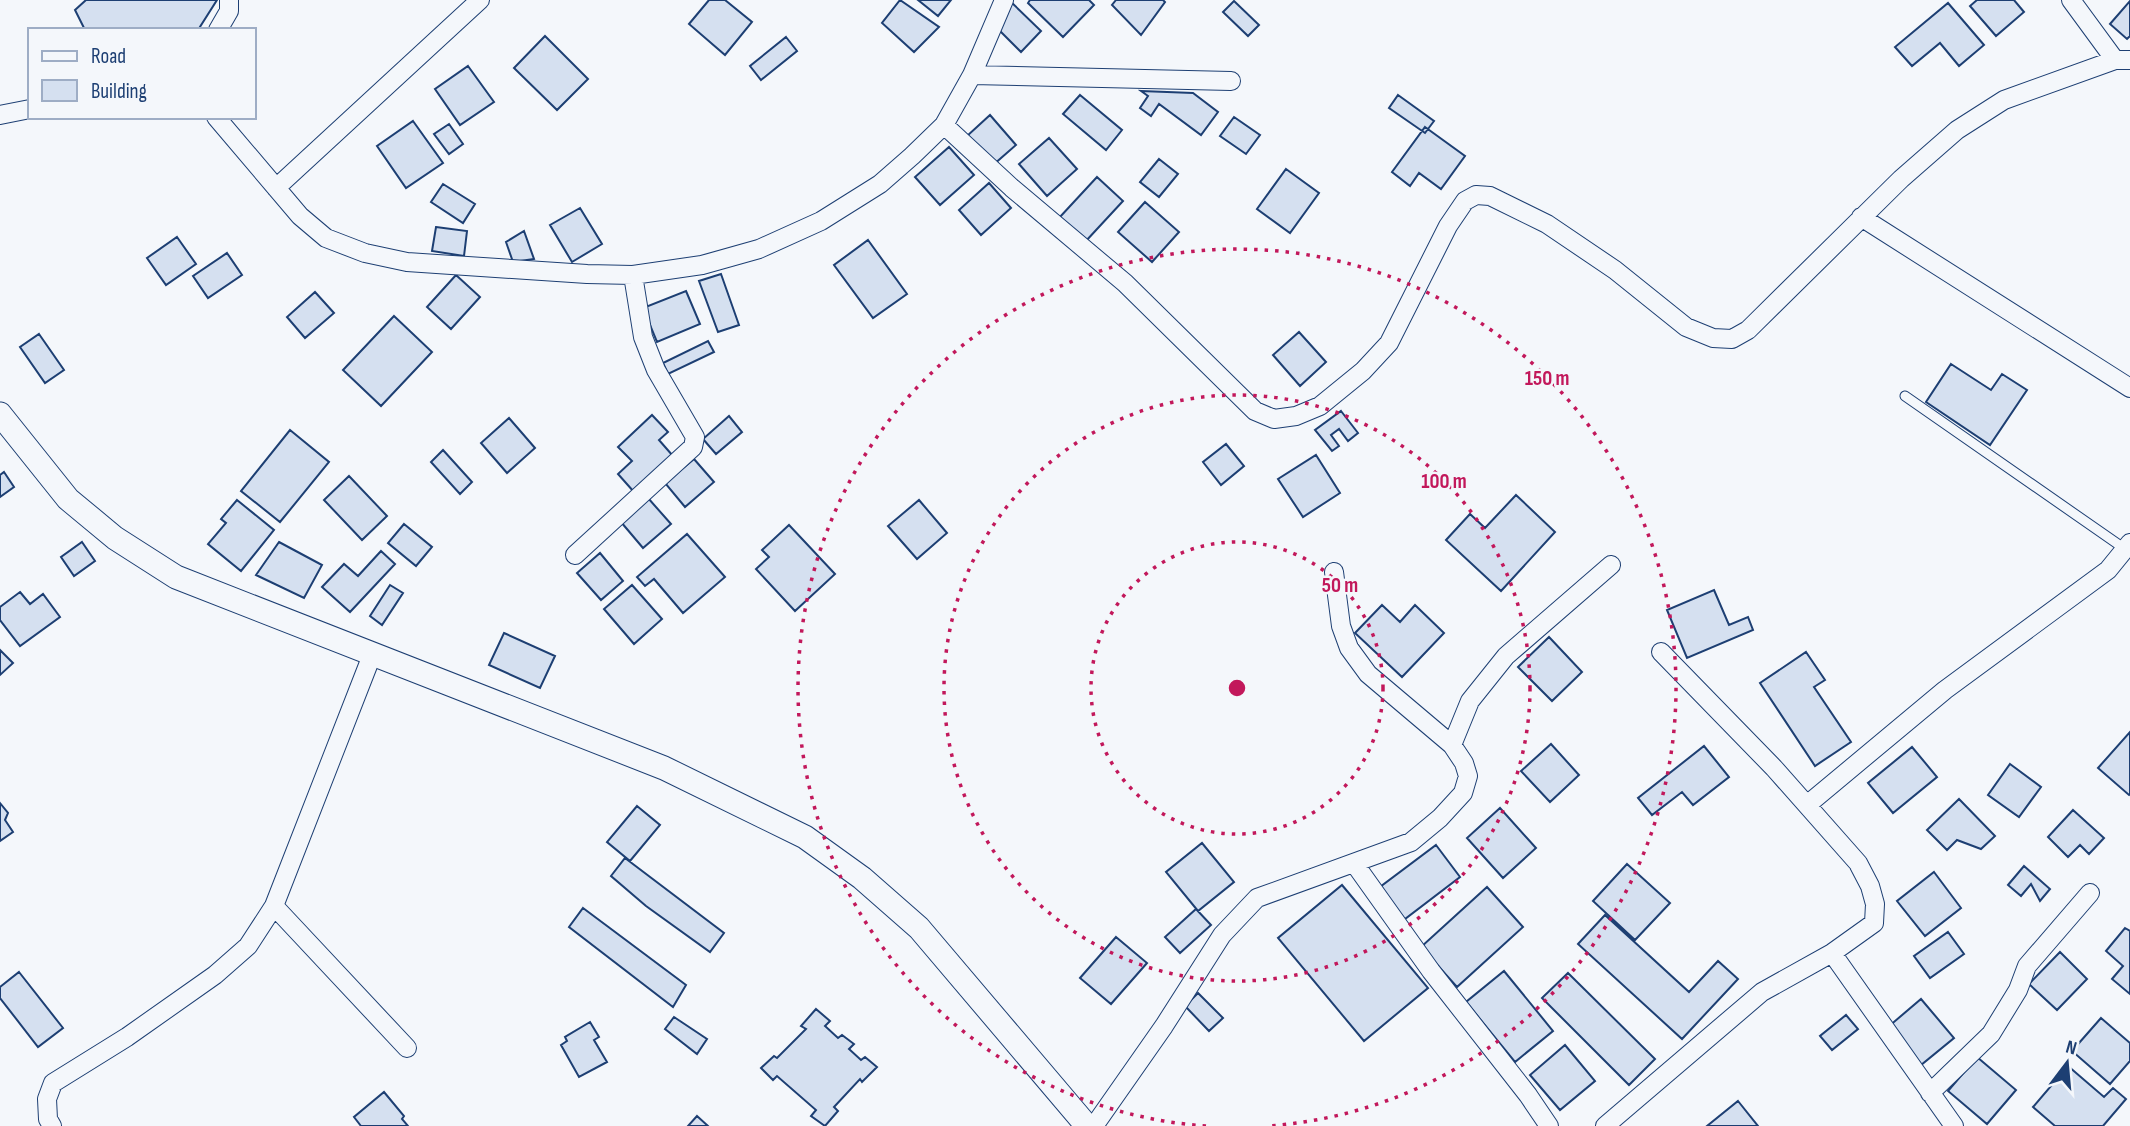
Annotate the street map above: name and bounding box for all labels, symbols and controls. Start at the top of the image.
legend [28,28,256,119]
text: Road [91,44,126,69]
text: Building [91,79,147,104]
text: 150 m [1525,366,1569,391]
text: 100 m [1421,469,1467,494]
text: 50 m [1322,573,1358,598]
centre of rings [1225,676,1249,700]
north arrow [2032,1028,2102,1098]
text: N [2063,1036,2079,1061]

